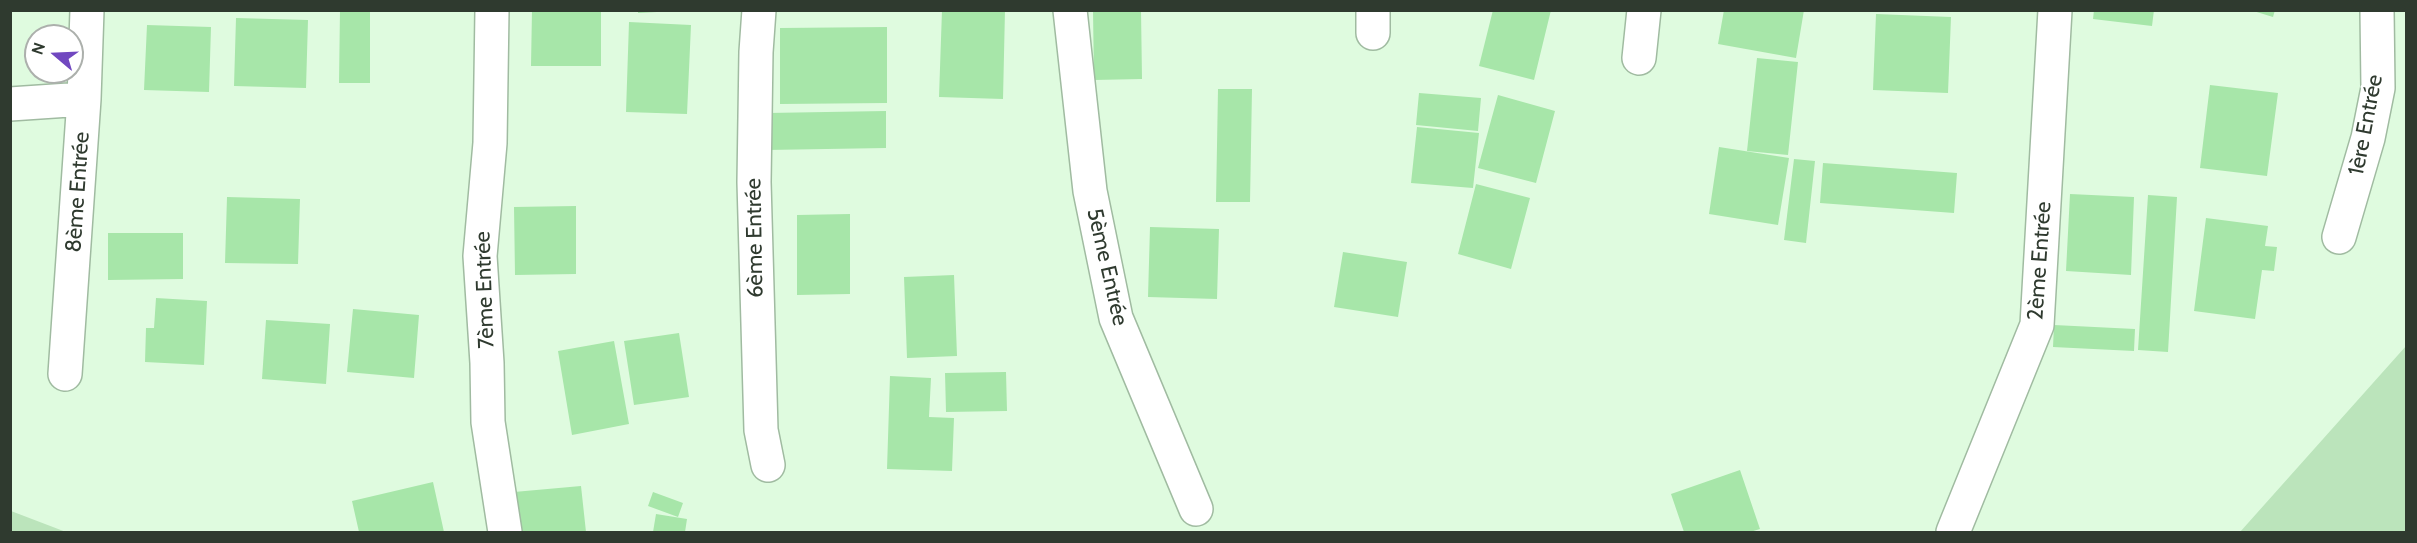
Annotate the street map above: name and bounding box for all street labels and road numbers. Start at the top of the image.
street label: 1ère Entrée [2343,72,2389,178]
street label: 8ème Entrée [61,131,95,253]
street label: 6ème Entrée [741,178,769,298]
street label: 2ème Entrée [2023,201,2057,321]
street label: 5ème Entrée [1081,206,1133,328]
street label: 7ème Entrée [470,231,500,349]

